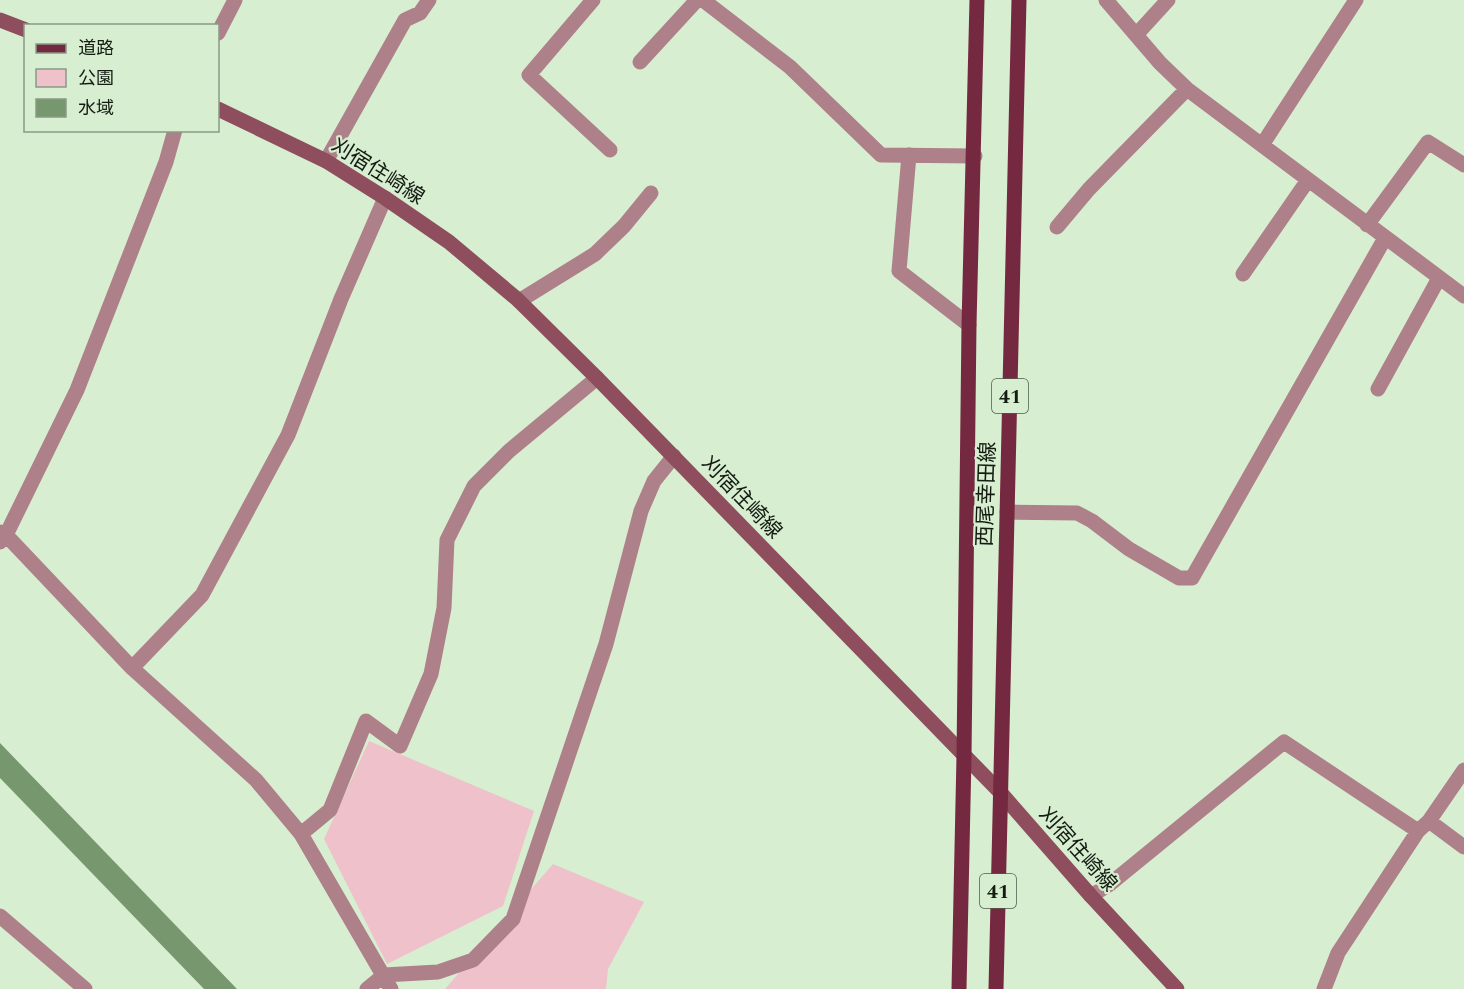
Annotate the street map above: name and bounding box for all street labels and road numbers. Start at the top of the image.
street label: 刈宿住崎線 [324,130,430,213]
road number: 41 [992,379,1028,413]
street label: 西尾幸田線 [969,441,1005,547]
street label: 刈宿住崎線 [693,449,789,547]
street label: 刈宿住崎線 [1030,800,1124,899]
road number: 41 [980,874,1016,908]

